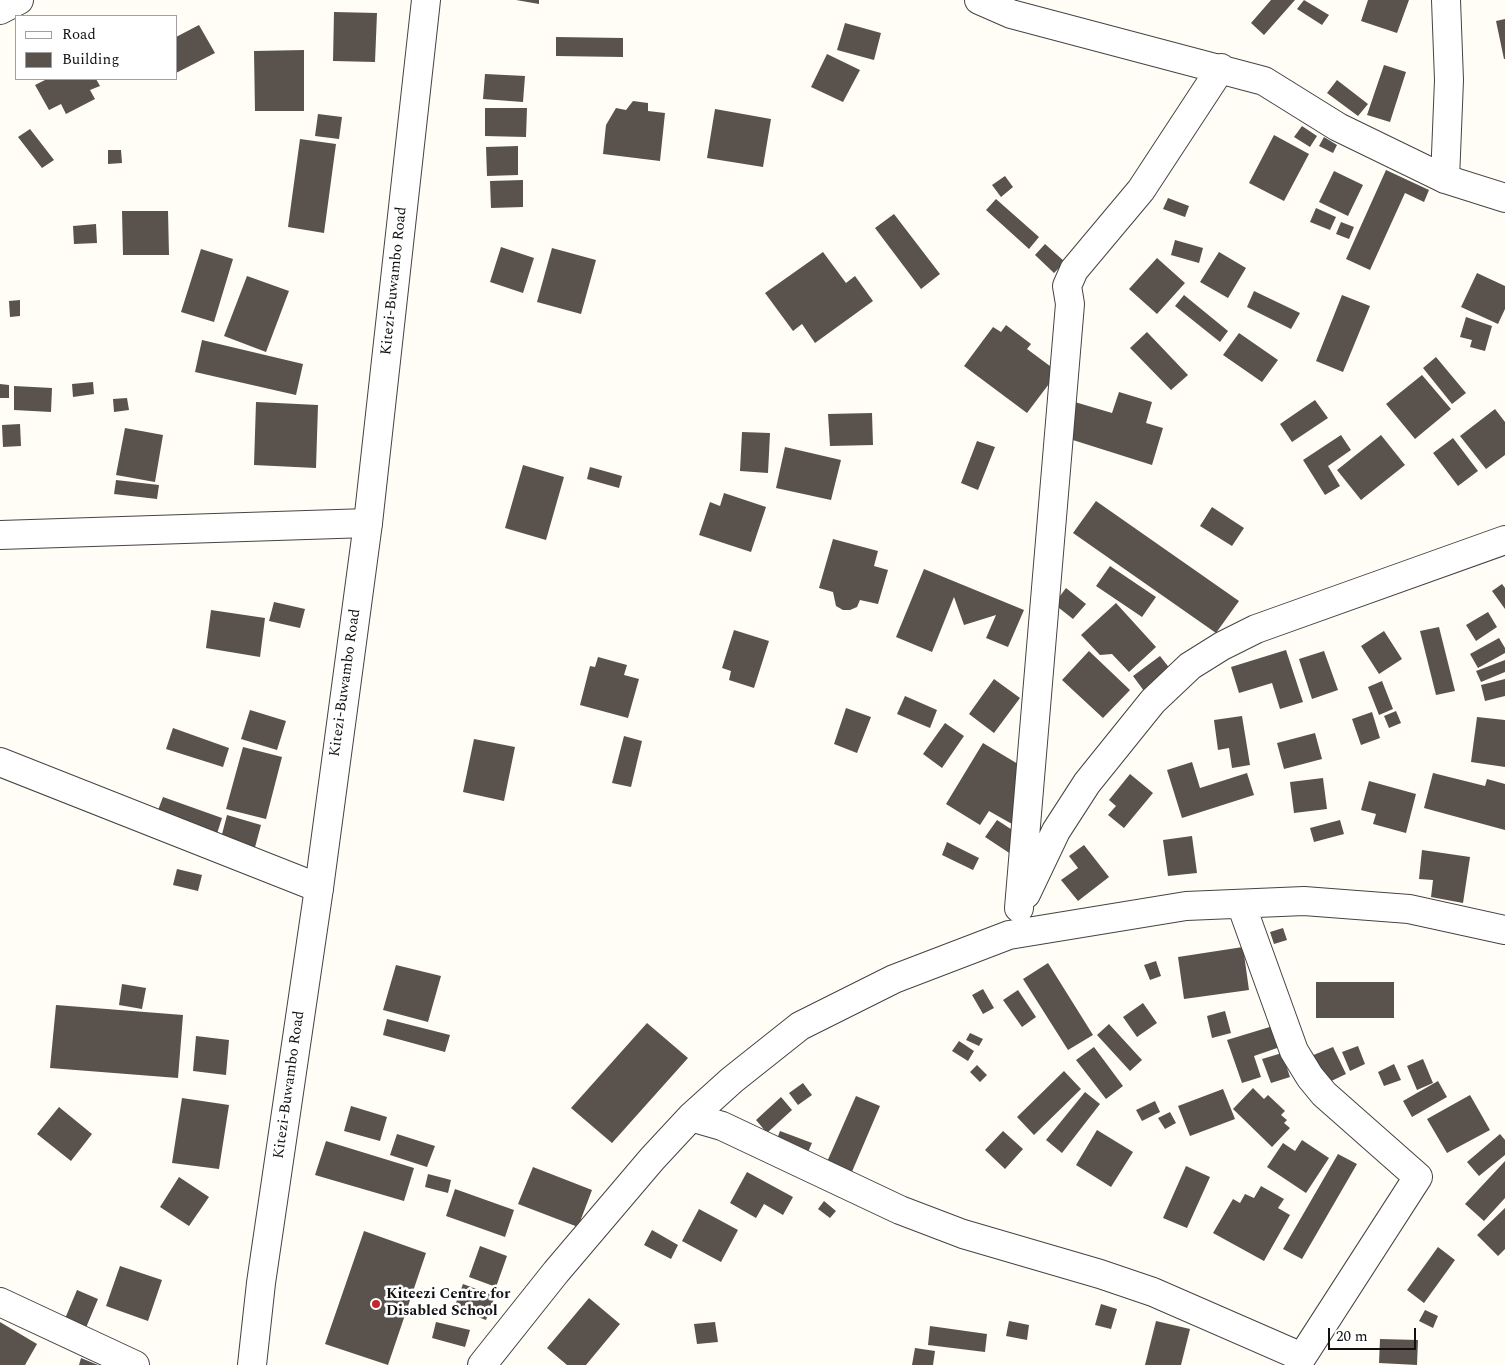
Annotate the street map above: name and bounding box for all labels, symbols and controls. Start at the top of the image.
legend [15,15,178,80]
text: Road [62,23,96,46]
text: Building [62,48,119,71]
street label: Kitezi-Buwambo Road [378,206,412,356]
street label: Kitezi-Buwambo Road [327,608,365,758]
street label: Kitezi-Buwambo Road [271,1010,309,1160]
place label: Kiteezi Centre for Disabled School [386,1286,510,1321]
marker: Kiteezi Centre for Disabled School [370,1298,382,1310]
scale bar [1330,1318,1418,1350]
text: 20 m [1336,1325,1368,1348]

